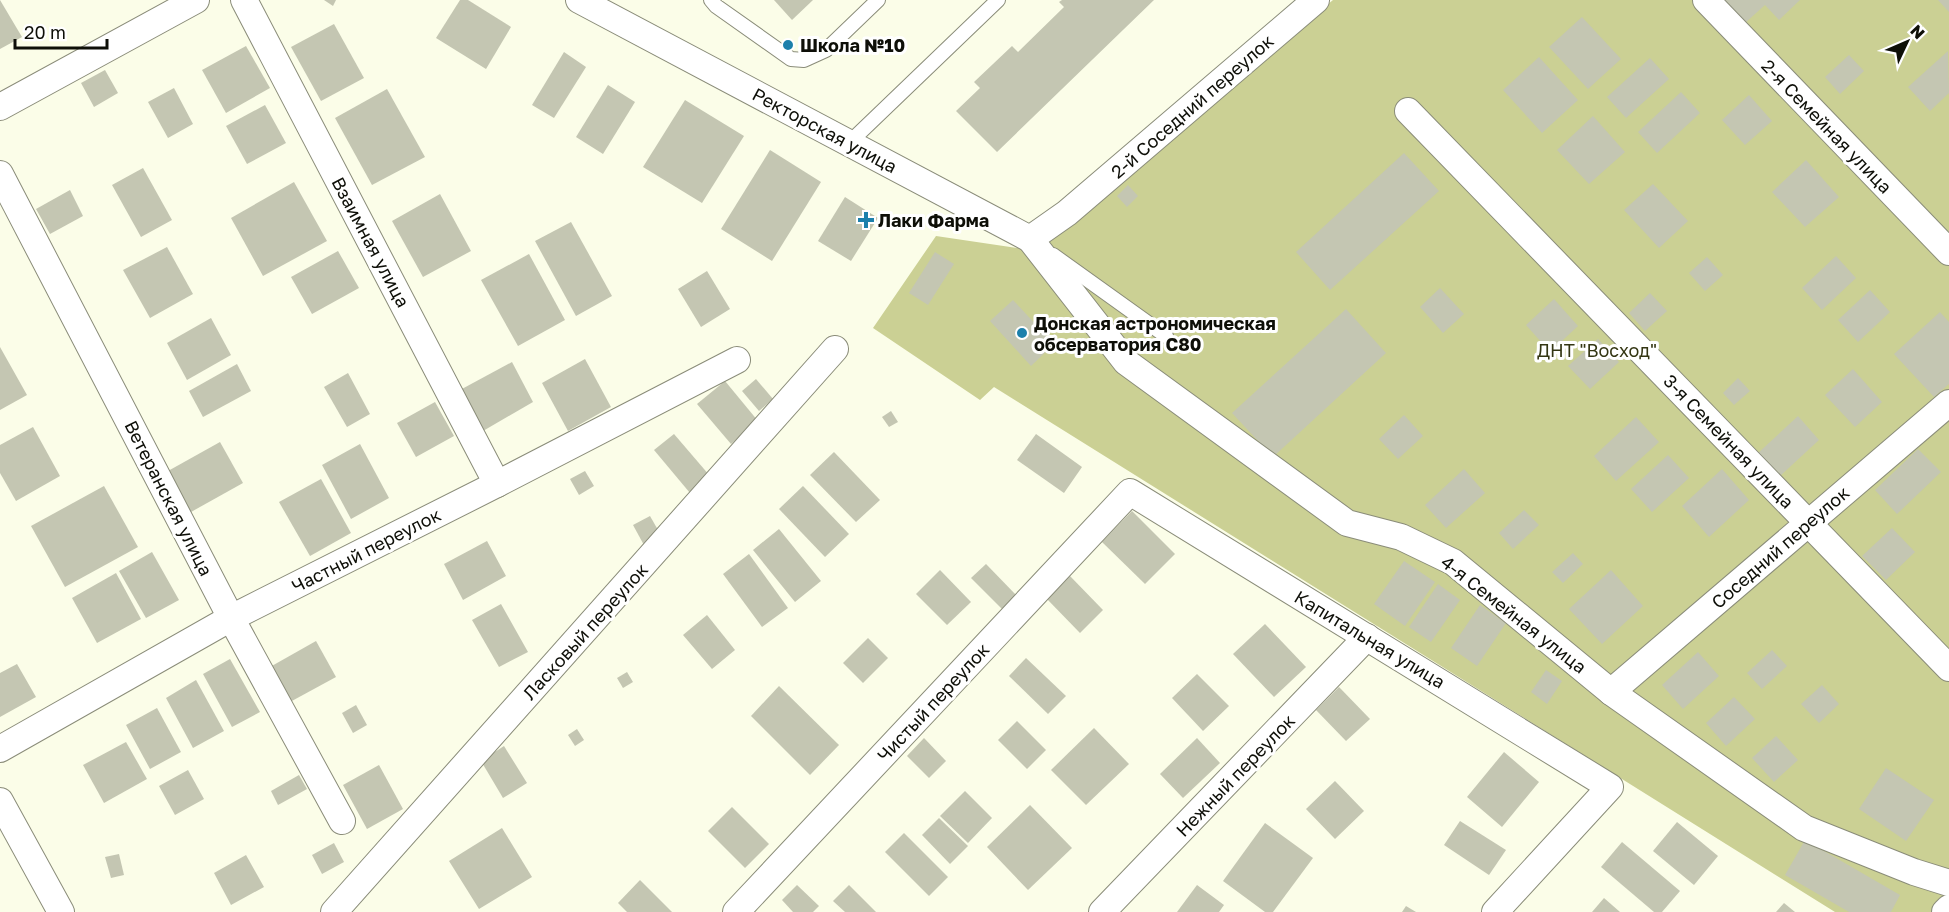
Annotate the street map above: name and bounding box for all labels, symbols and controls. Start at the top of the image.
scale bar [15,12,106,50]
north arrow [1877,12,1937,72]
text: N [1906,20,1929,43]
text: 20 m [24,21,66,43]
street label: 2-й Соседний переулок [1106,29,1278,183]
place label: Школа №10 [800,34,905,56]
marker: Школа №10 [781,38,795,52]
street label: 2-я Семейная улица [1757,54,1897,198]
street label: Ректорская улица [749,83,901,177]
street label: Взаимная улица [327,173,415,311]
place label: Лаки Фарма [878,209,989,231]
marker: Лаки Фарма [859,213,873,227]
place label: Донская астрономическая обсерватория C80 [1034,312,1276,355]
marker: Донская астрономическая обсерватория C80 [1015,326,1029,340]
park label: ДНТ "Восход" [1537,339,1657,361]
street label: 3-я Семейная улица [1659,369,1799,513]
street label: Ветеранская улица [120,417,218,579]
street label: Соседний переулок [1707,481,1853,613]
street label: Частный переулок [288,503,444,597]
street label: 4-я Семейная улица [1437,550,1591,678]
street label: Ласковый переулок [518,558,652,704]
street label: Капитальная улица [1291,585,1449,693]
street label: Чистый переулок [872,638,994,766]
street label: Нежный переулок [1171,709,1299,841]

